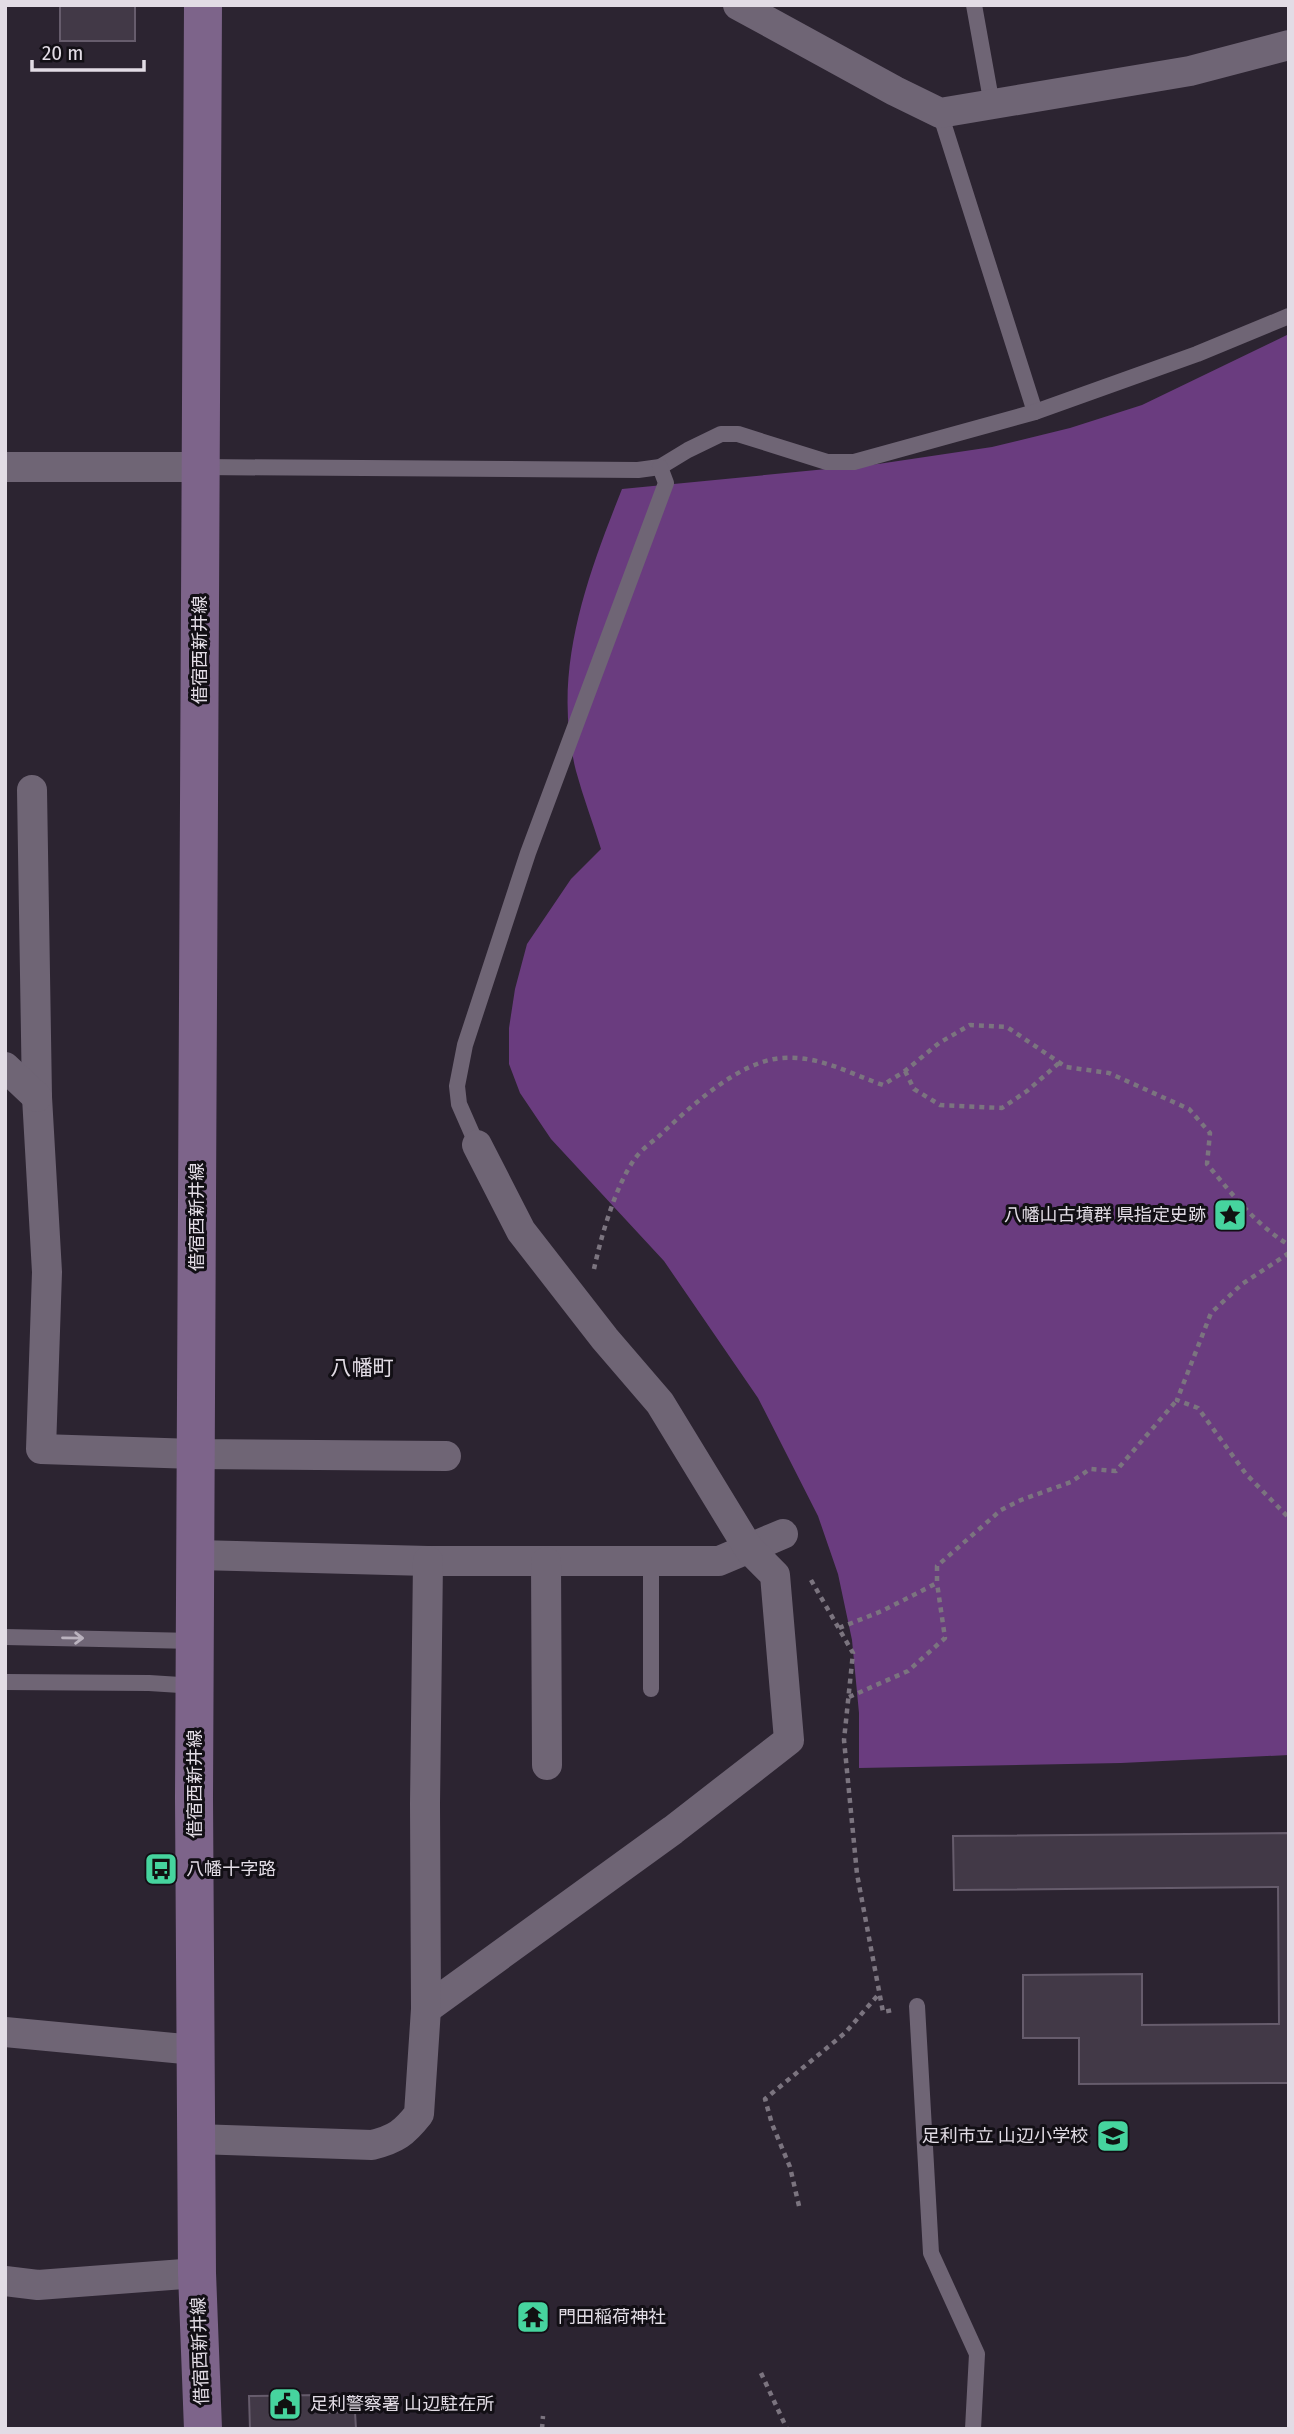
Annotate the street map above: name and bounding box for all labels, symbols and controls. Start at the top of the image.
scale bar [32,28,144,72]
text: 20 m [42,40,83,66]
street label: 借宿西新井線 [189,596,211,704]
street label: 借宿西新井線 [186,1163,208,1271]
place icon: 八幡山古墳群 県指定史跡 [1211,1196,1249,1234]
place label: 八幡山古墳群 県指定史跡 [1004,1204,1206,1226]
district label: 八幡町 [331,1355,394,1381]
one-way arrow [62,1632,85,1645]
street label: 借宿西新井線 [184,1730,206,1838]
bus stop icon: 八幡十字路 [142,1850,180,1888]
place label: 八幡十字路 [186,1858,276,1880]
school or university icon: 足利市立 山辺小学校 [1094,2117,1132,2155]
place label: 足利市立 山辺小学校 [922,2125,1088,2147]
street label: 借宿西新井線 [187,2297,213,2405]
temple icon: 門田稲荷神社 [514,2298,552,2336]
place label: 門田稲荷神社 [558,2306,666,2328]
public building icon: 足利警察署 山辺駐在所 [266,2385,304,2423]
place label: 足利警察署 山辺駐在所 [310,2393,494,2415]

